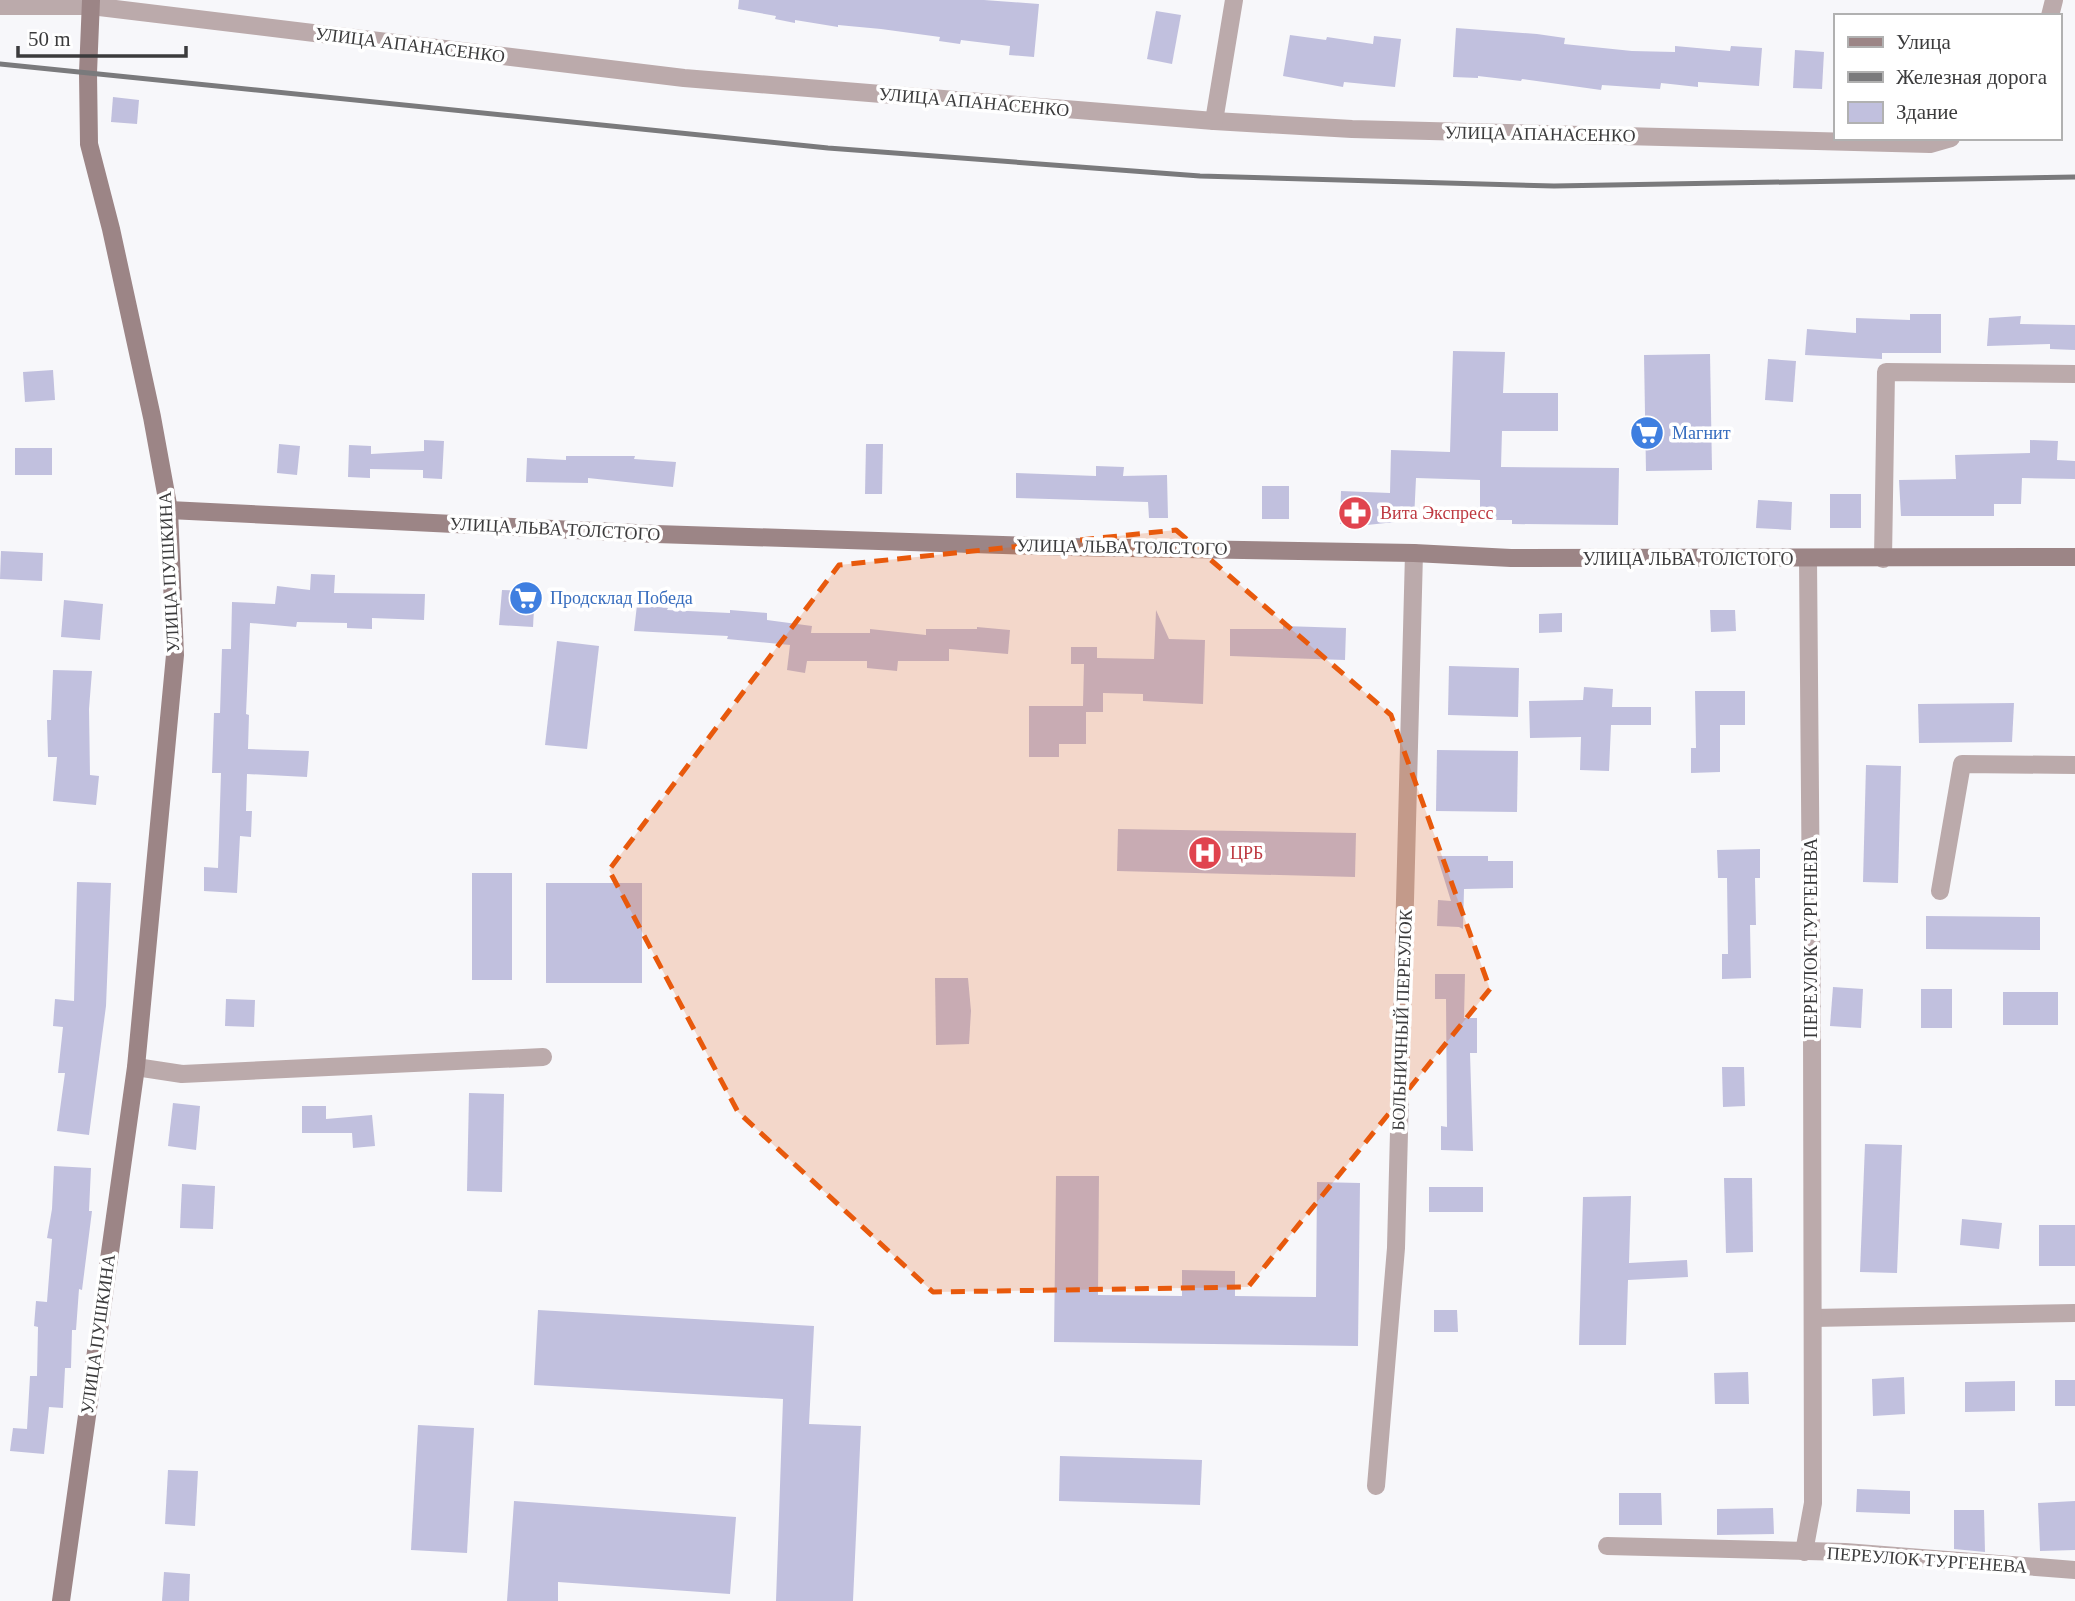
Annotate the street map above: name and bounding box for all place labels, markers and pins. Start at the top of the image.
supermarket icon: Магнит [1628,414,1666,452]
place label: Магнит [1672,423,1731,443]
pharmacy icon: Вита Экспресс [1336,494,1374,532]
place label: Вита Экспресс [1380,503,1493,523]
supermarket icon: Продсклад Победа [507,579,545,617]
place label: Продсклад Победа [550,588,693,608]
hospital icon: ЦРБ [1186,834,1224,872]
place label: ЦРБ [1230,843,1263,863]

